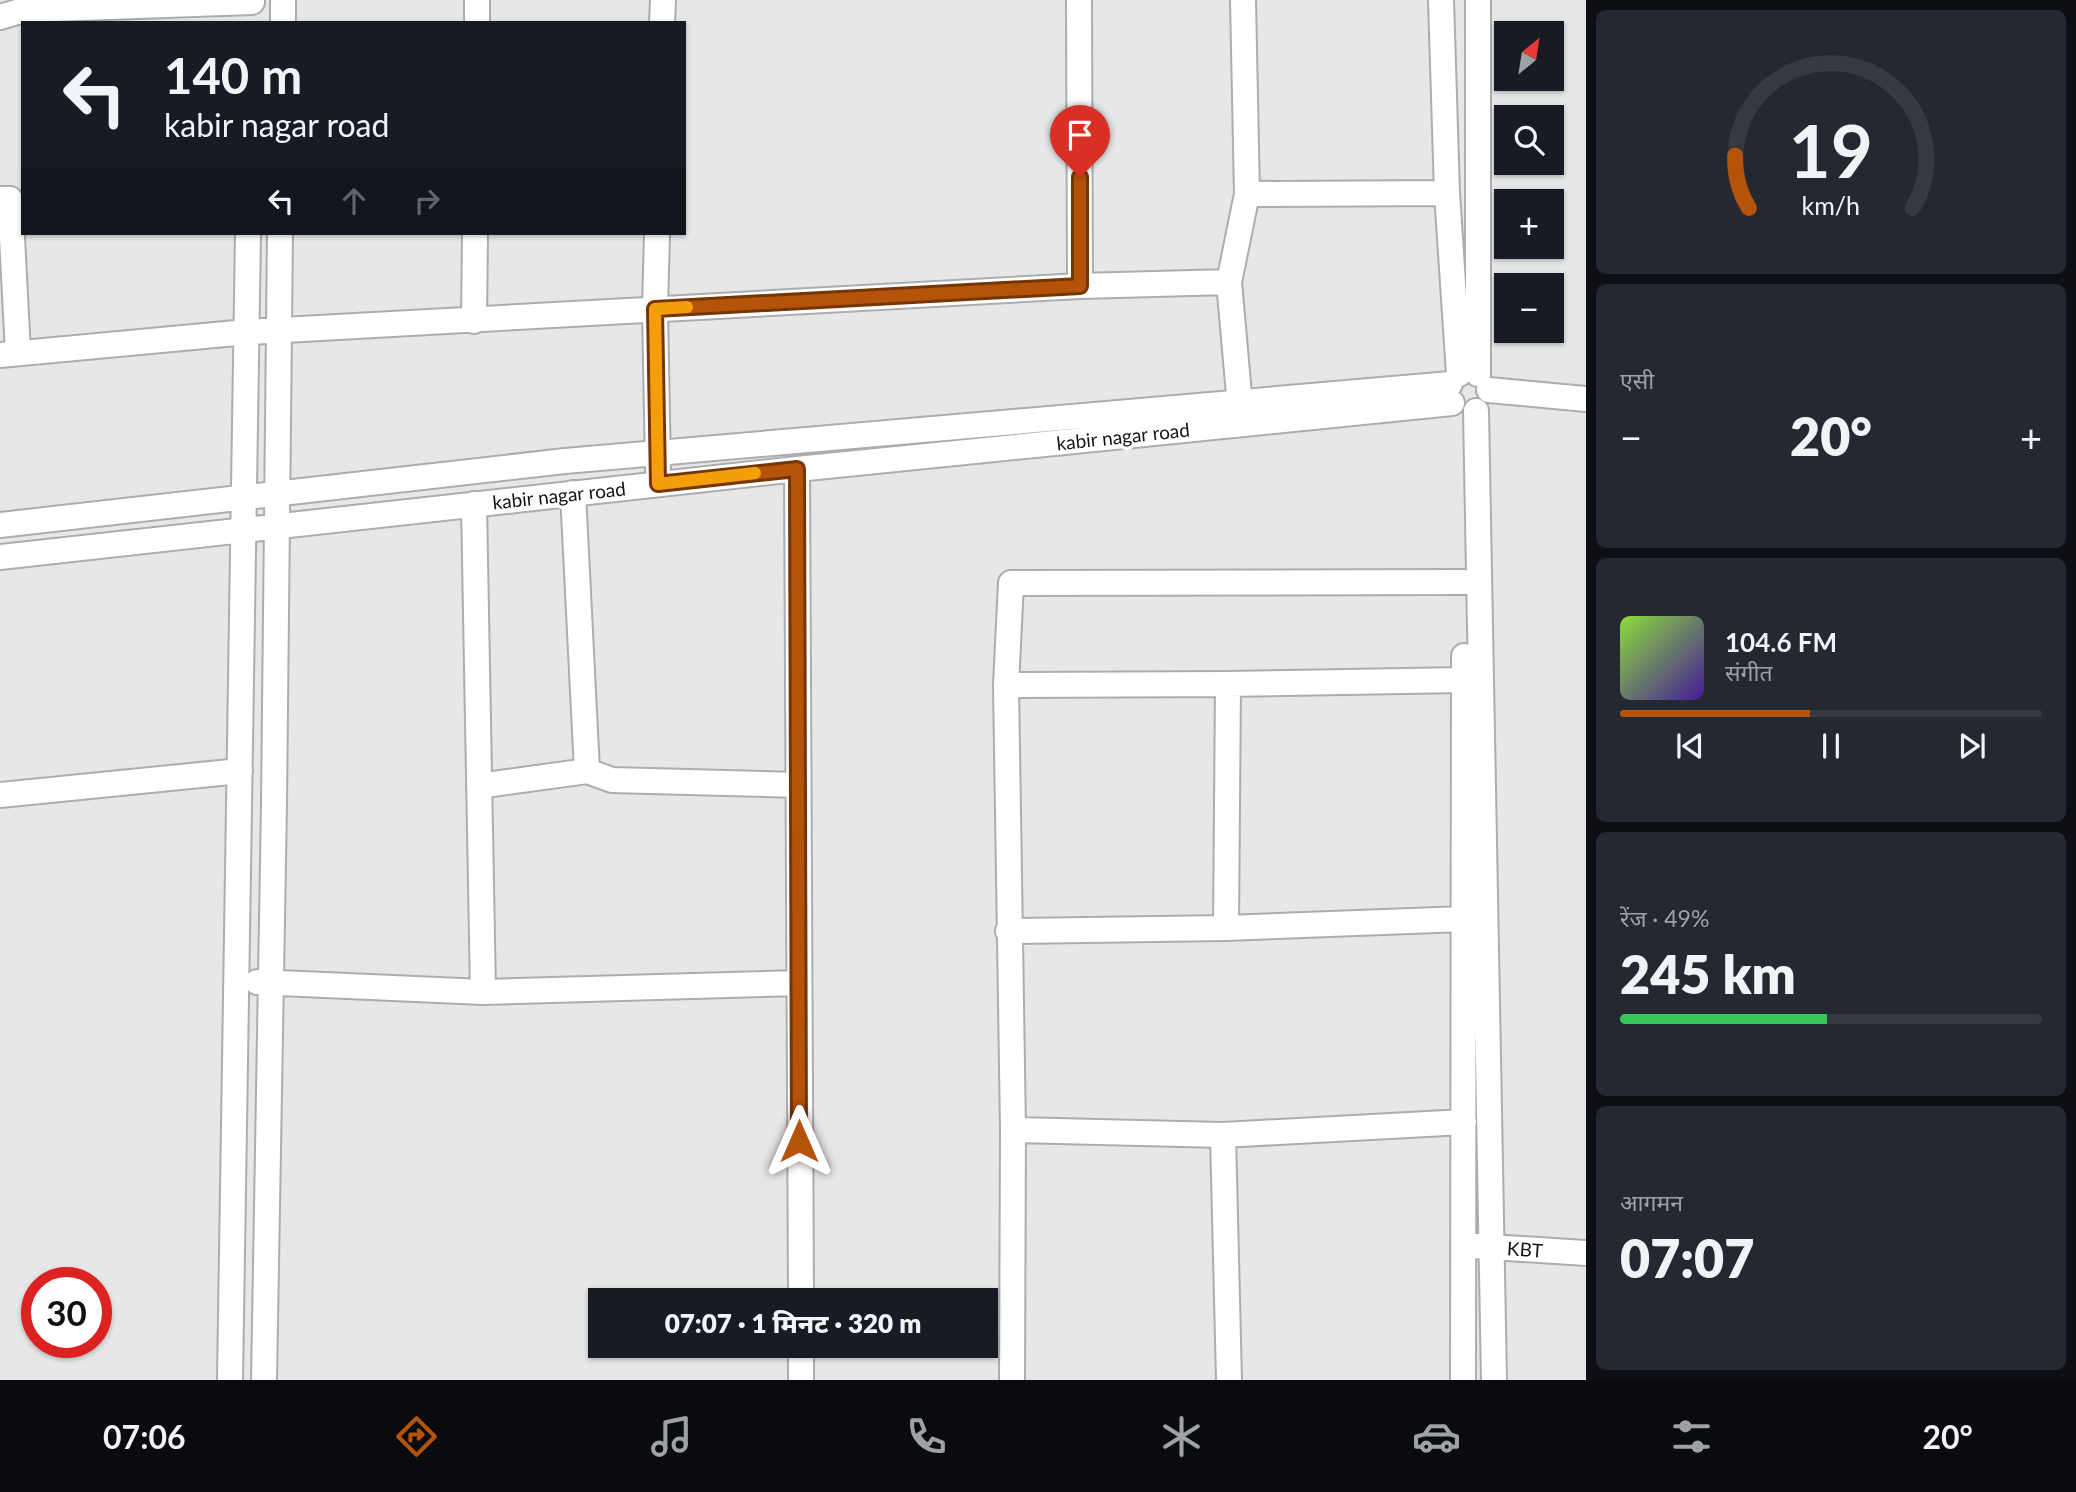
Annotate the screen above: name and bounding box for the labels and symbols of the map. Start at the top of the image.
north arrow [1494,21,1564,91]
pin [1050,105,1110,177]
street label: kabir nagar road [1055,418,1191,454]
street label: kabir nagar road [491,477,627,513]
position arrow [762,1104,836,1178]
street label: KBT [1506,1236,1544,1262]
speed limit sign: 30 [21,1267,112,1358]

